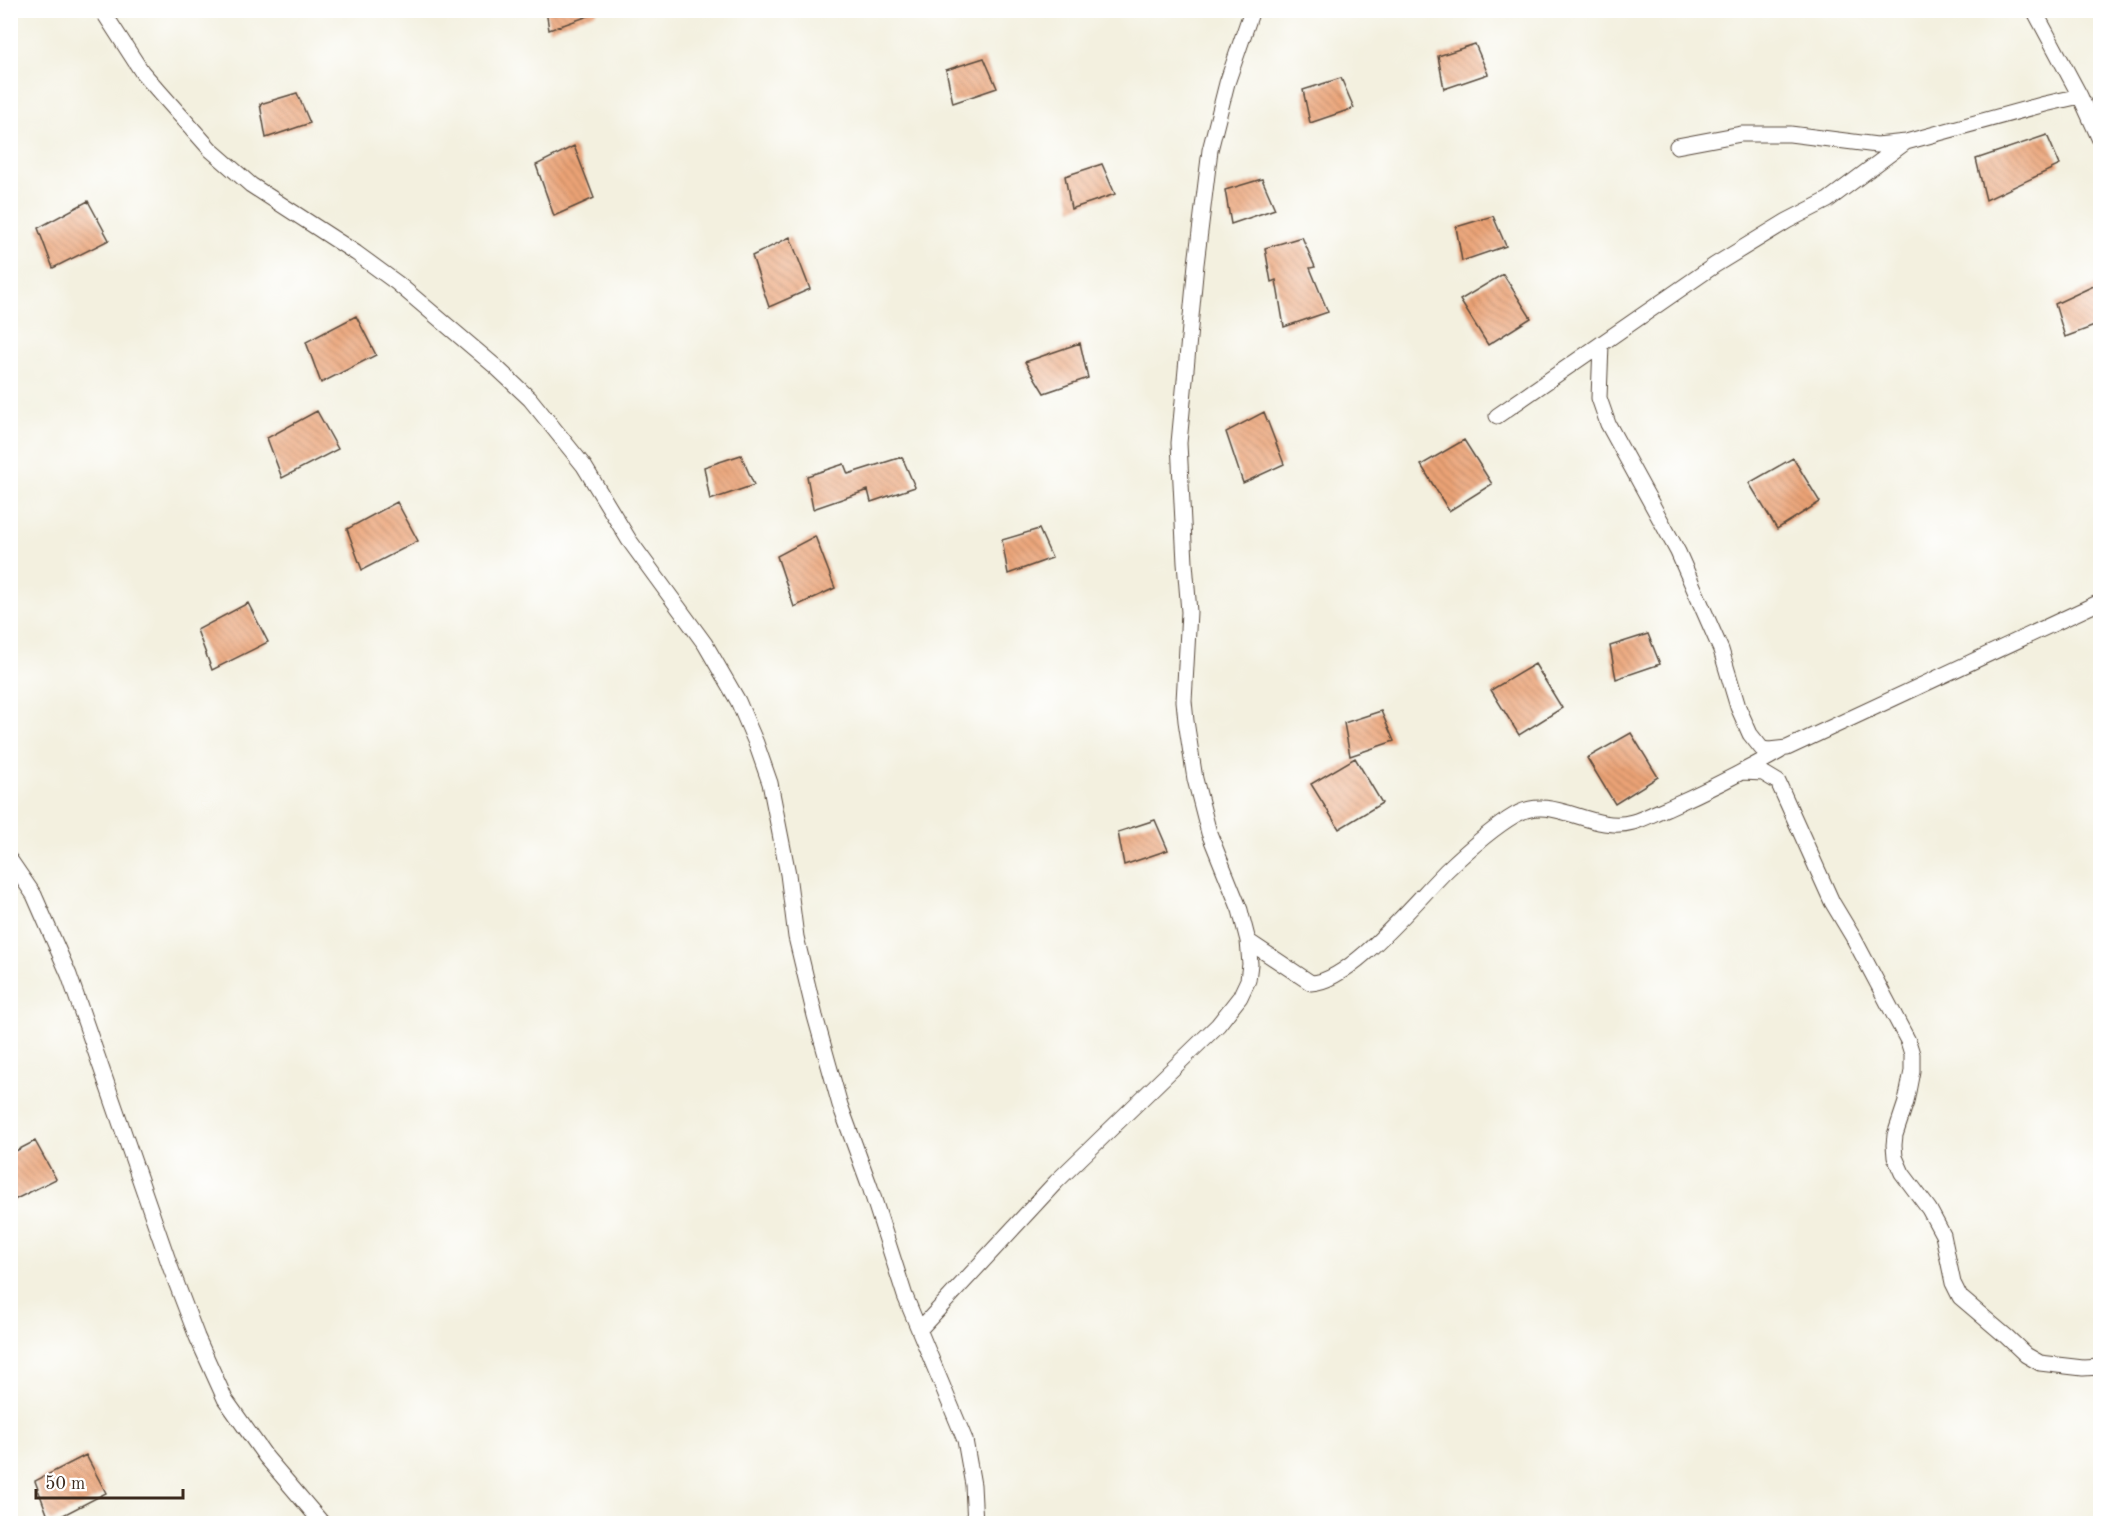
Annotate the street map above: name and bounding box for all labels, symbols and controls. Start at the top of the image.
scale bar [36,1462,183,1500]
text: 50 m [45,1475,85,1493]

